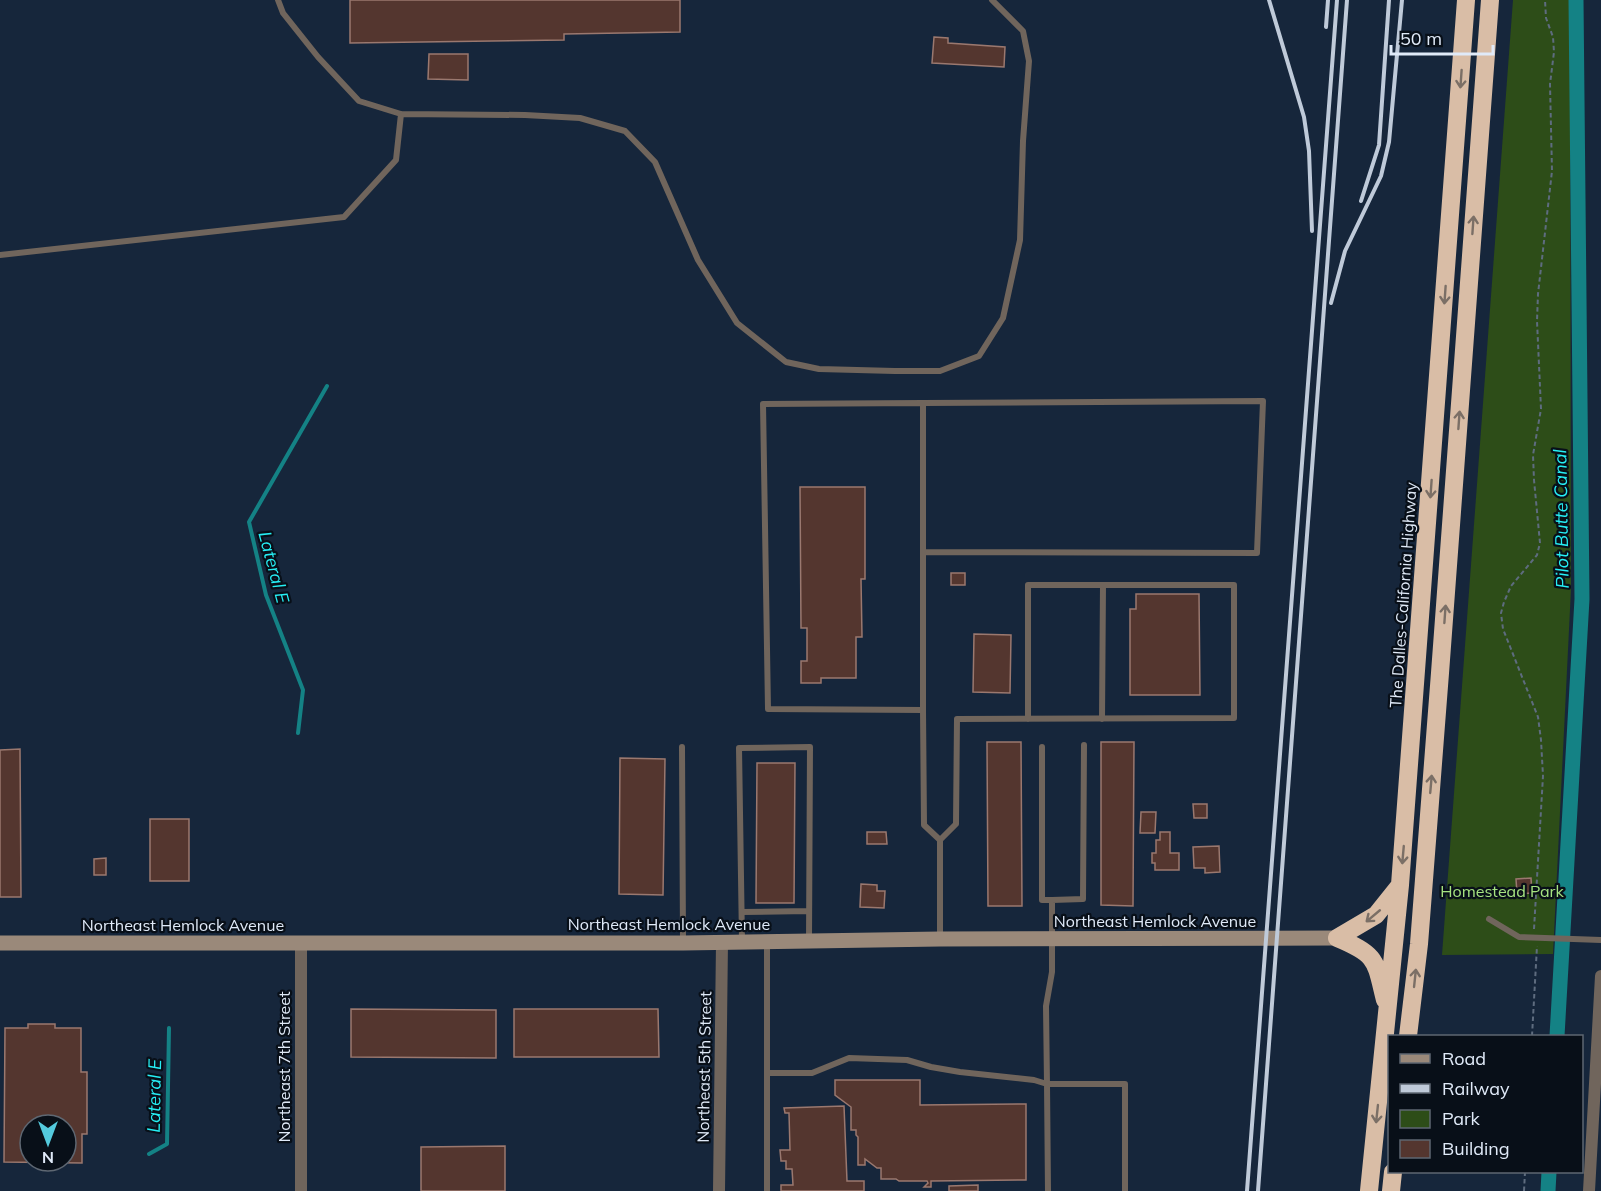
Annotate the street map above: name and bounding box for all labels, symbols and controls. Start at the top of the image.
scale bar [1391,18,1493,56]
text: 50 m [1400,27,1442,50]
one-way arrow [1455,69,1466,89]
one-way arrow [1468,216,1479,236]
one-way arrow [1439,284,1450,304]
one-way arrow [1454,410,1465,430]
water label: Pilot Butte Canal [1548,448,1574,589]
one-way arrow [1425,479,1436,499]
street label: The Dalles-California Highway [1385,481,1421,709]
water label: Lateral E [253,529,295,606]
one-way arrow [1439,605,1450,625]
one-way arrow [1426,775,1437,795]
one-way arrow [1397,845,1408,865]
park label: Homestead Park [1440,881,1564,901]
one-way arrow [1366,909,1381,923]
street label: Northeast Hemlock Avenue [1054,911,1256,931]
street label: Northeast Hemlock Avenue [568,914,770,934]
street label: Northeast Hemlock Avenue [82,915,284,935]
one-way arrow [1410,969,1421,989]
street label: Northeast 7th Street [274,991,294,1143]
street label: Northeast 5th Street [693,991,715,1143]
legend [1388,1035,1583,1173]
text: Road [1442,1047,1486,1070]
water label: Lateral E [142,1059,166,1133]
text: Railway [1442,1077,1510,1100]
one-way arrow [1371,1103,1382,1123]
text: Park [1442,1107,1481,1130]
north arrow [18,1113,78,1173]
text: Building [1442,1137,1510,1160]
text: N [42,1148,54,1168]

